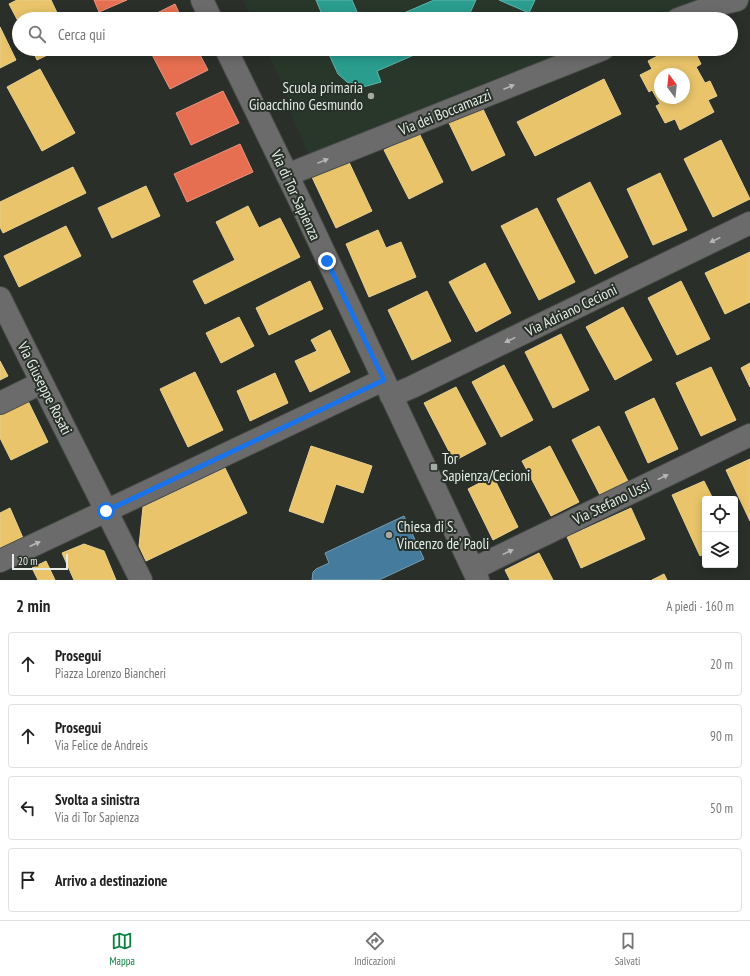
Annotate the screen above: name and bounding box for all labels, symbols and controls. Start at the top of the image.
search box [12,12,738,56]
icon: search [26,23,48,45]
text: Cerca qui [58,25,106,44]
north arrow [654,68,690,104]
place label: Scuola primaria Gioacchino Gesmundo [249,78,363,114]
one-way arrow [503,83,515,89]
street label: Via dei Boccamazzi [395,85,494,140]
marker: Scuola primaria Gioacchino Gesmundo [366,91,376,101]
street label: Via di Tor Sapienza [266,146,325,243]
one-way arrow [317,157,329,163]
one-way arrow [709,237,721,243]
route end [318,252,336,270]
street label: Via Adriano Cecioni [521,280,620,341]
street label: Via Giuseppe Rosati [13,337,77,438]
one-way arrow [504,337,516,343]
place label: Tor Sapienza/Cecioni [442,449,530,485]
marker: Tor Sapienza/Cecioni [429,462,439,472]
one-way arrow [657,474,668,480]
street label: Via Stefano Ussi [568,475,653,529]
map controls [702,496,738,568]
button: locate [702,496,738,532]
route start [97,502,115,520]
place label: Chiesa di S. Vincenzo de’ Paoli [396,517,489,553]
marker: Chiesa di S. Vincenzo de’ Paoli [384,530,394,540]
button: layers [702,532,738,568]
one-way arrow [29,541,40,547]
one-way arrow [502,549,514,555]
scale bar [12,552,68,571]
text: 20 m [18,554,37,568]
text: 2 min [16,595,50,617]
text: A piedi · 160 m [666,598,734,615]
text: Prosegui [55,646,101,665]
icon: ahead [17,653,39,675]
text: 20 m [710,656,733,673]
text: Piazza Lorenzo Biancheri [55,665,166,682]
text: Prosegui [55,718,101,737]
icon: ahead [17,725,39,747]
text: 90 m [710,728,733,745]
text: Via Felice de Andreis [55,737,148,754]
text: Svolta a sinistra [55,790,140,809]
icon: left [17,797,39,819]
text: 50 m [710,800,733,817]
text: Via di Tor Sapienza [55,809,139,826]
icon: arrive [17,869,39,891]
text: Arrivo a destinazione [55,871,168,890]
tab: Mappa [110,930,135,968]
tab: Indicazioni [354,930,395,968]
tab: Salvati [615,930,640,968]

